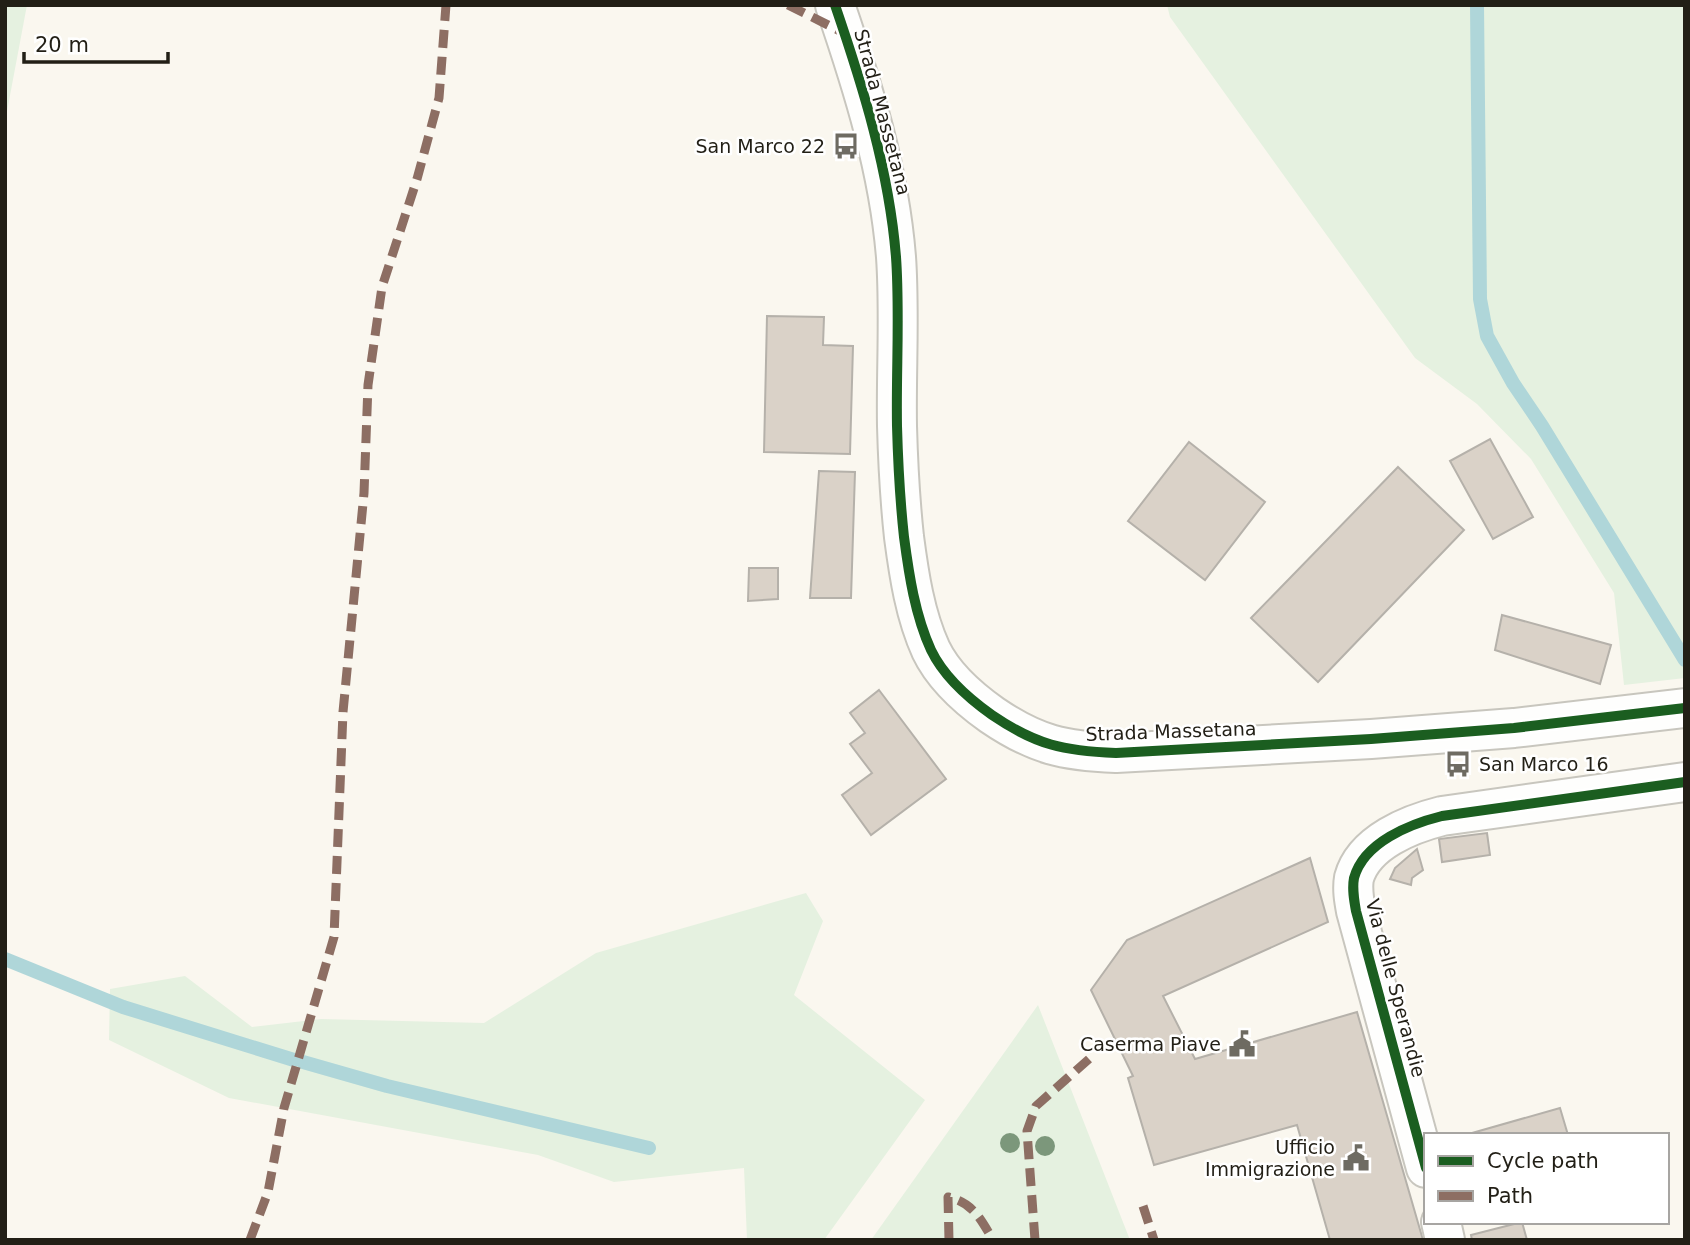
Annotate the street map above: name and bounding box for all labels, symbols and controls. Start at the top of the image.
scale bar [24,21,168,65]
street label: Strada Massetana [850,27,916,197]
text: 20 m [35,33,89,57]
bus stop icon: San Marco 22 [831,131,861,161]
place label: San Marco 22 [695,135,825,157]
street label: Strada Massetana [1085,717,1257,745]
bus stop icon: San Marco 16 [1443,749,1473,779]
place label: San Marco 16 [1479,753,1609,775]
street label: Via delle Sperandie [1362,896,1430,1080]
public building icon: Caserma Piave [1227,1029,1257,1059]
place label: Caserma Piave [1080,1033,1221,1055]
legend [1424,1133,1669,1224]
place label: Ufficio Immigrazione [1205,1136,1335,1180]
public building icon: Ufficio Immigrazione [1341,1143,1371,1173]
text: Cycle path [1487,1149,1599,1173]
text: Path [1487,1184,1533,1208]

